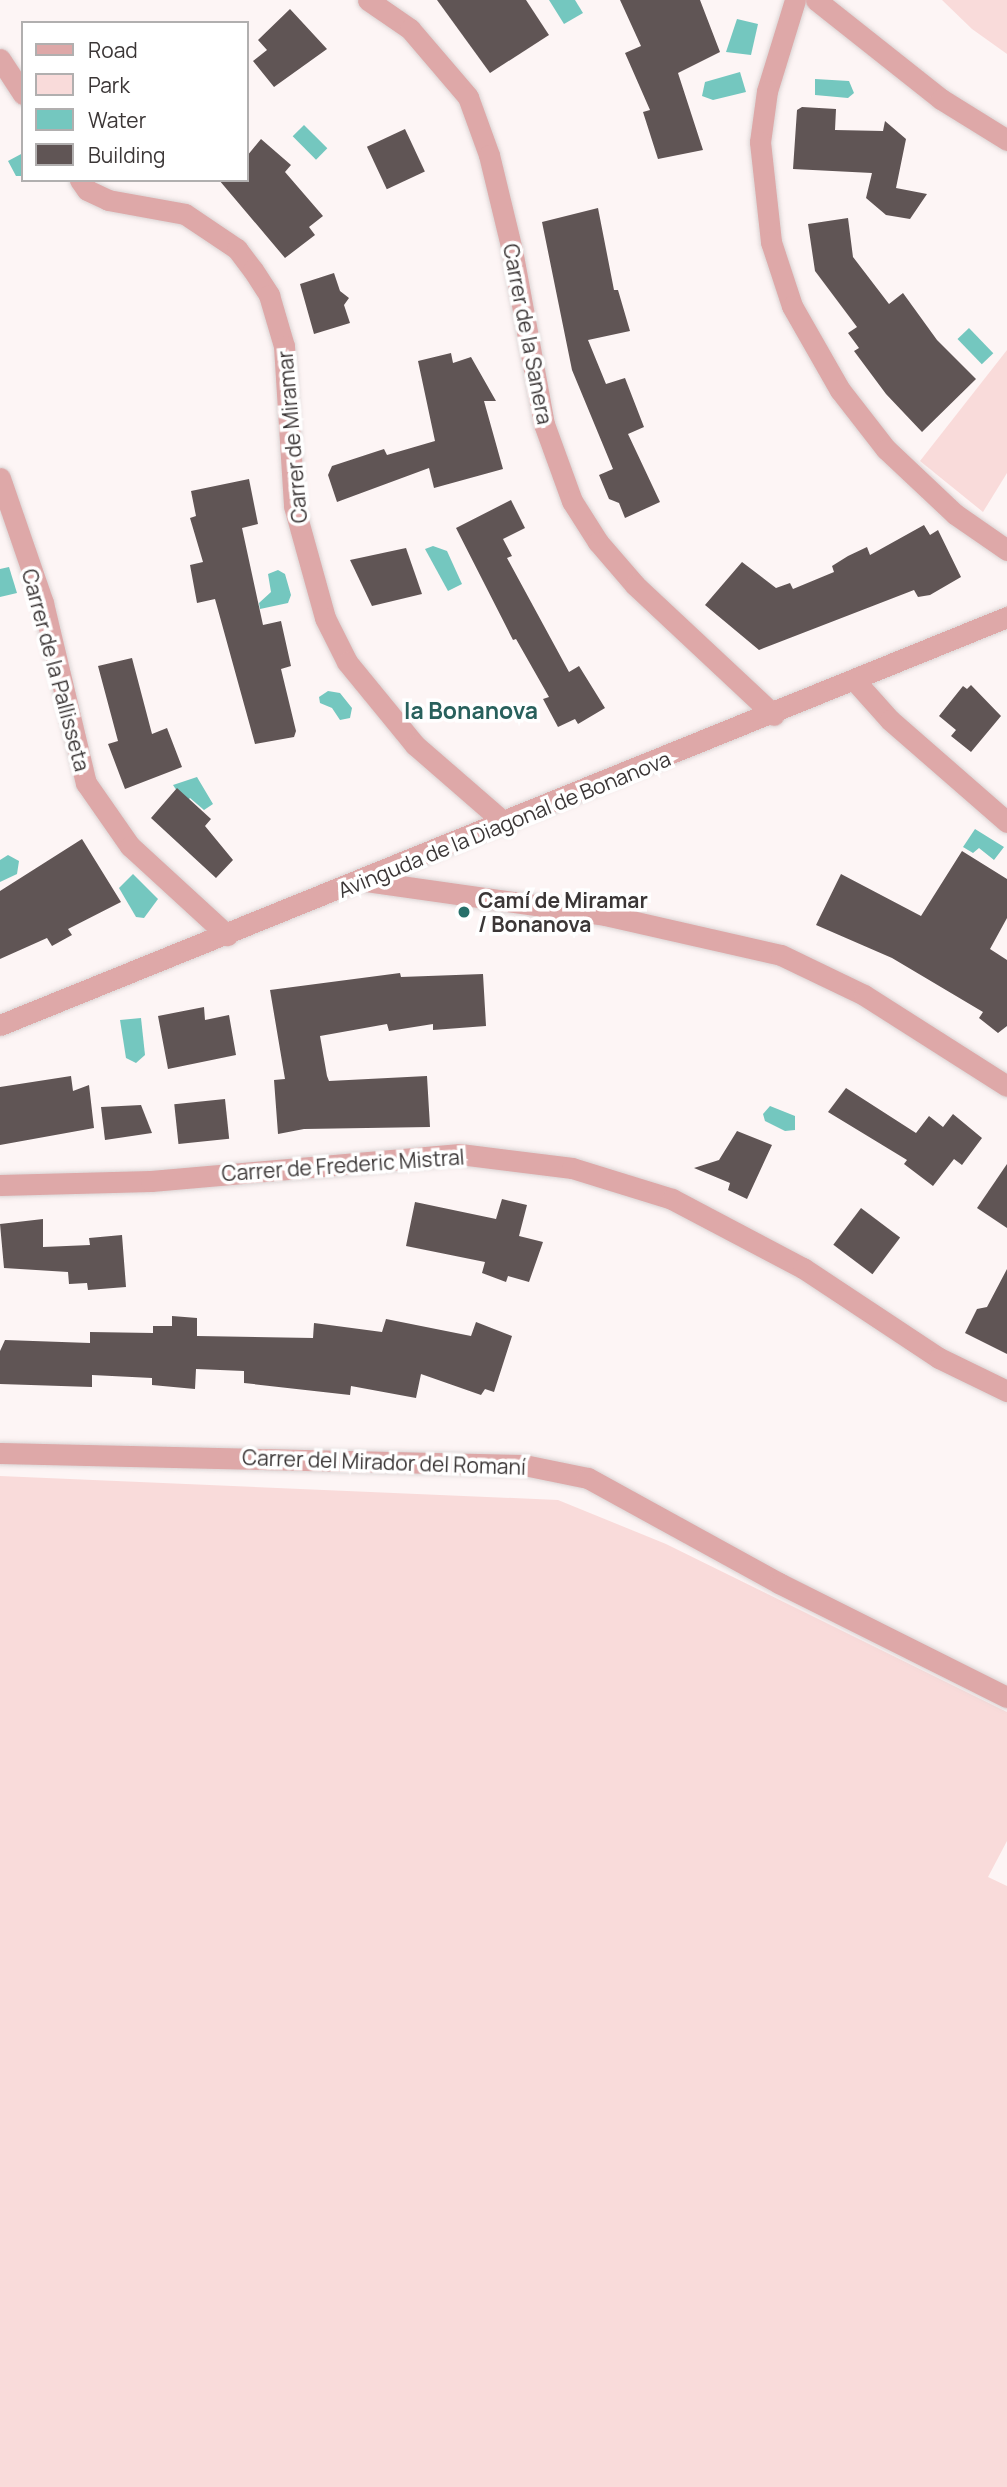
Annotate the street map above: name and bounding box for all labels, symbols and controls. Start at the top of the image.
legend [21,21,248,182]
text: Road [88,36,138,64]
text: Park [88,71,130,99]
text: Water [88,106,146,134]
text: Building [88,141,165,169]
street label: Carrer de la Sanera [498,242,558,426]
street label: Carrer de Miramar [272,350,312,524]
street label: Carrer de la Pallisseta [17,566,95,774]
district label: la Bonanova [404,696,538,724]
street label: Avinguda de la Diagonal de Bonanova [334,746,674,902]
place label: Camí de Miramar / Bonanova [478,887,648,937]
marker: Camí de Miramar / Bonanova [456,904,472,920]
street label: Carrer de Frederic Mistral [221,1144,465,1186]
street label: Carrer del Mirador del Romaní [242,1444,526,1480]

